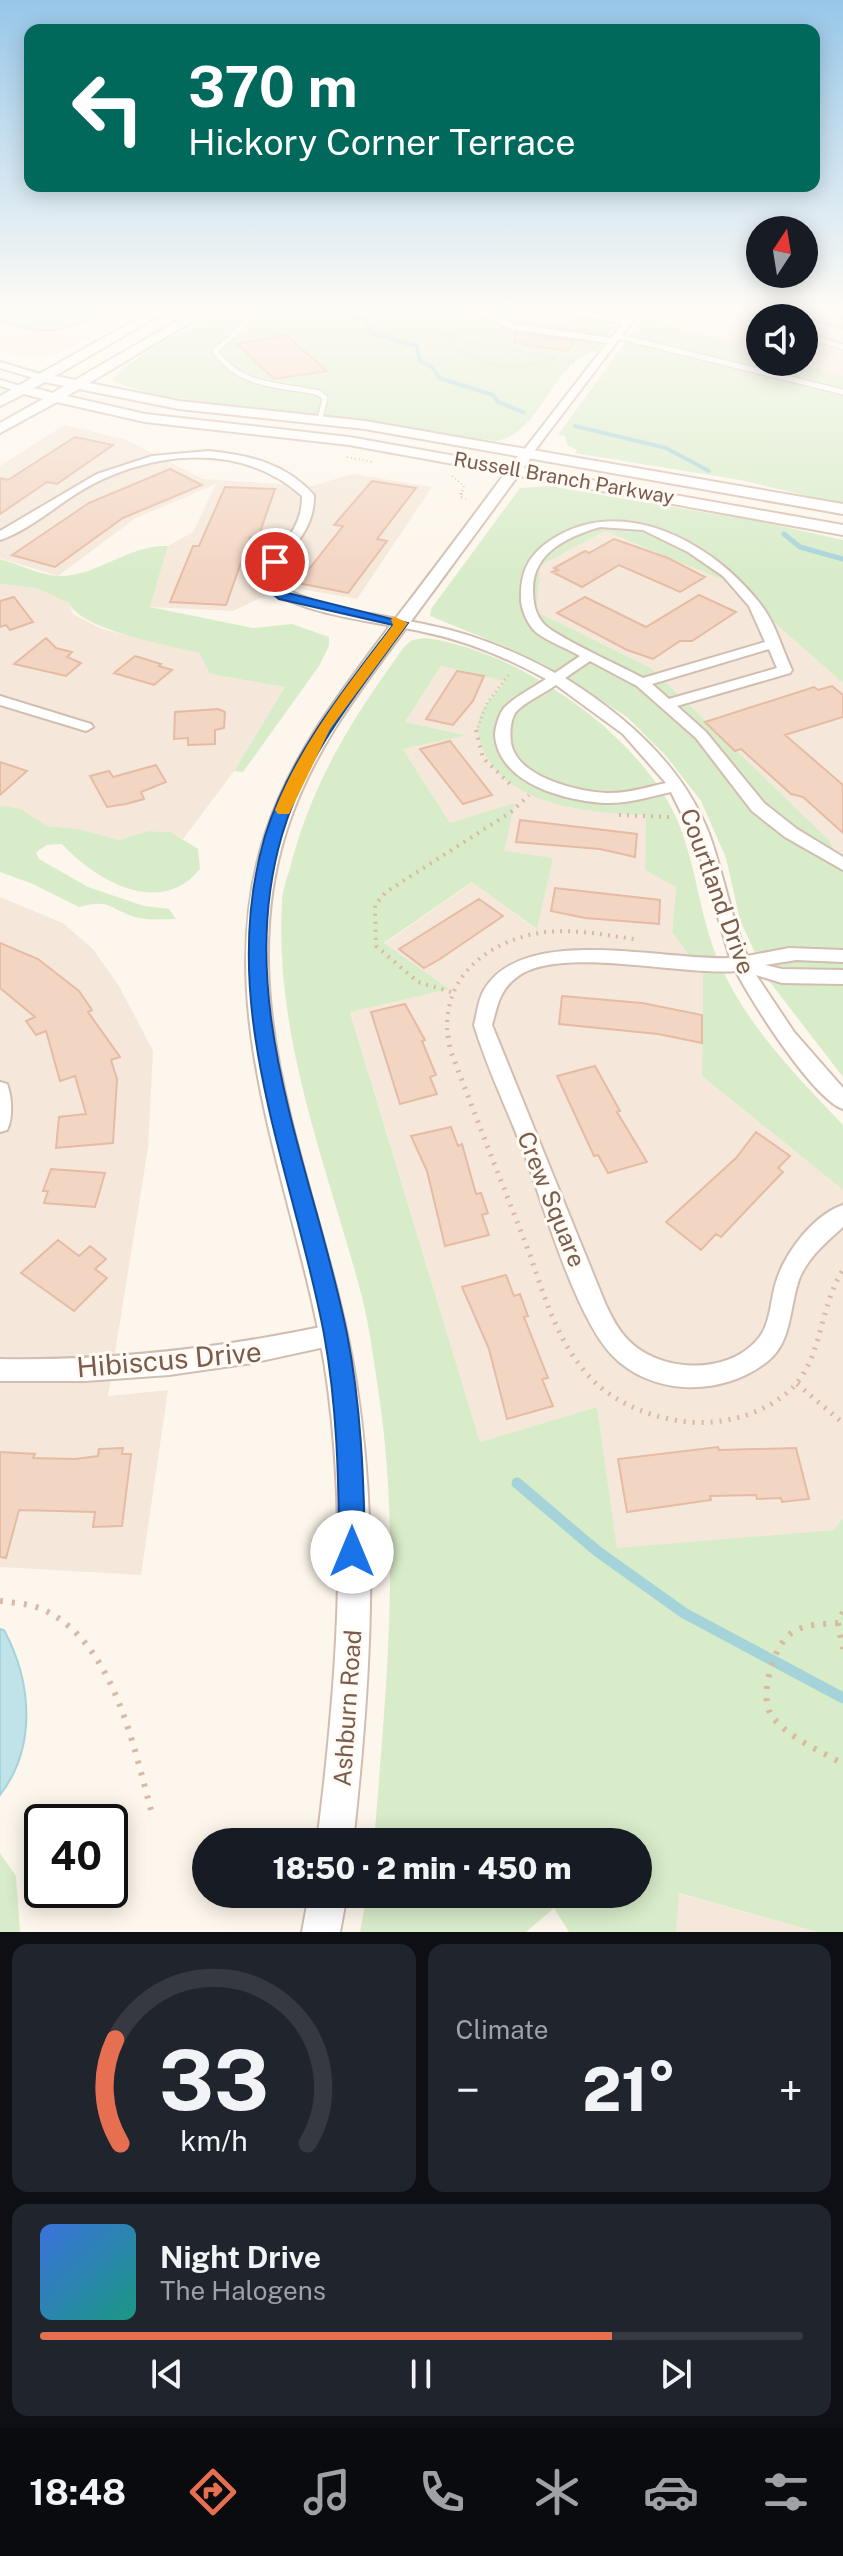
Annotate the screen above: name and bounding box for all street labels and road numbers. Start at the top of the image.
street label: Russell Branch Parkway [452,447,676,509]
street label: Courtland Drive [675,804,761,978]
street label: Crew Square [512,1127,592,1271]
street label: Hibiscus Drive [75,1334,263,1384]
street label: Ashburn Road [328,1629,366,1787]

